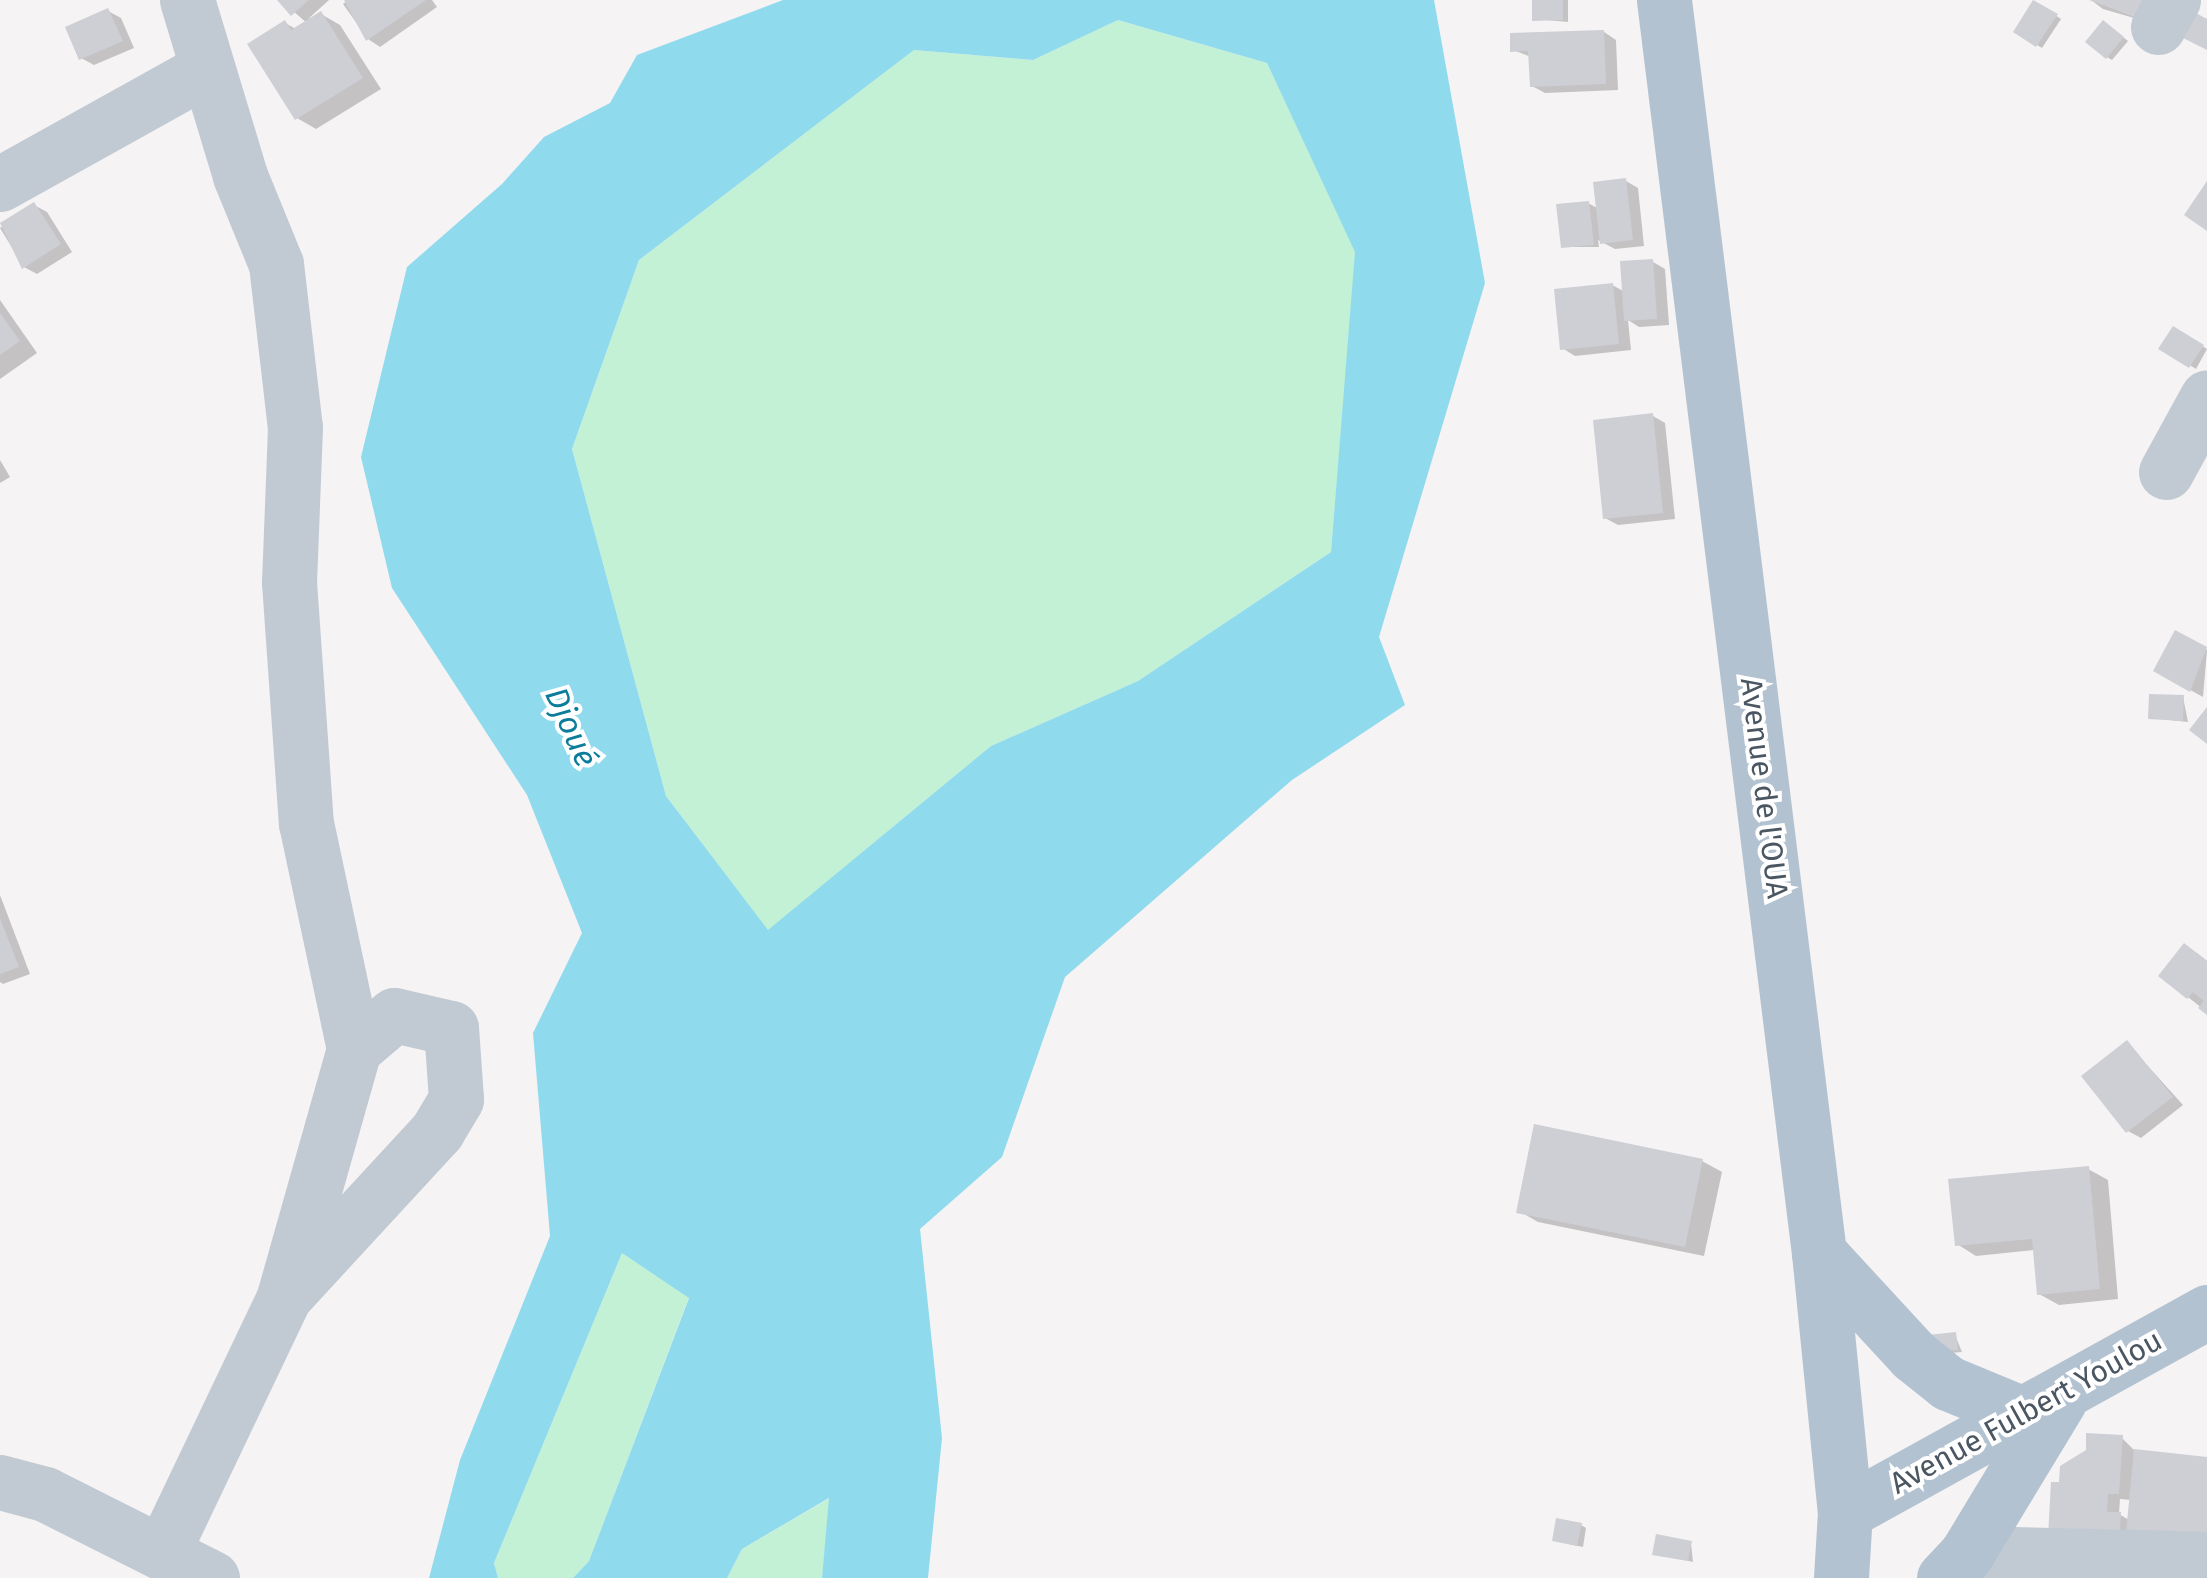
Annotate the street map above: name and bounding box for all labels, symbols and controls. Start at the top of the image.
street label: Avenue de l'OUA [1733,676,1795,900]
water label: Djoué [537,681,605,773]
street label: Avenue Fulbert Youlou [1884,1322,2168,1502]

